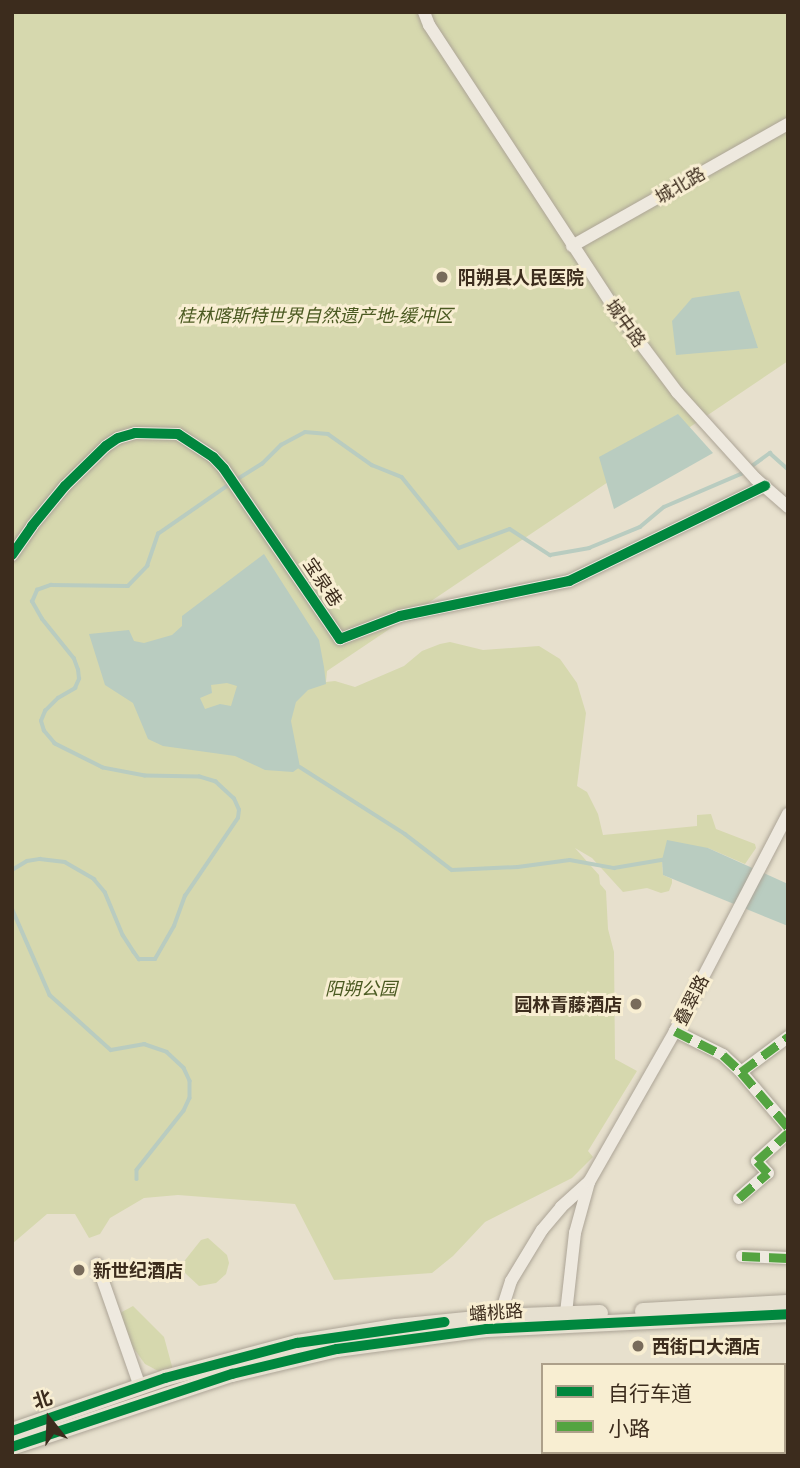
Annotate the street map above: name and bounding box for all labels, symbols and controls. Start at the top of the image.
street label: 城北路 [651,162,709,208]
place label: 阳朔县人民医院 [458,266,584,288]
marker: 阳朔县人民医院 [432,267,452,287]
street label: 城中路 [601,295,651,351]
park label: 桂林喀斯特世界自然遗产地-缓冲区 [177,304,453,326]
street label: 宝泉巷 [299,554,347,610]
street label: 叠翠路 [669,971,713,1029]
park label: 阳朔公园 [325,977,397,999]
place label: 园林青藤酒店 [514,993,622,1015]
marker: 园林青藤酒店 [628,996,644,1012]
place label: 新世纪酒店 [93,1259,183,1281]
marker: 新世纪酒店 [71,1262,87,1278]
street label: 蟠桃路 [468,1299,524,1325]
place label: 西街口大酒店 [652,1335,760,1357]
marker: 西街口大酒店 [630,1338,646,1354]
legend [541,1363,786,1454]
text: 自行车道 [608,1379,692,1407]
north arrow [14,1384,84,1454]
text: 北 [29,1384,56,1414]
text: 小路 [608,1414,650,1442]

